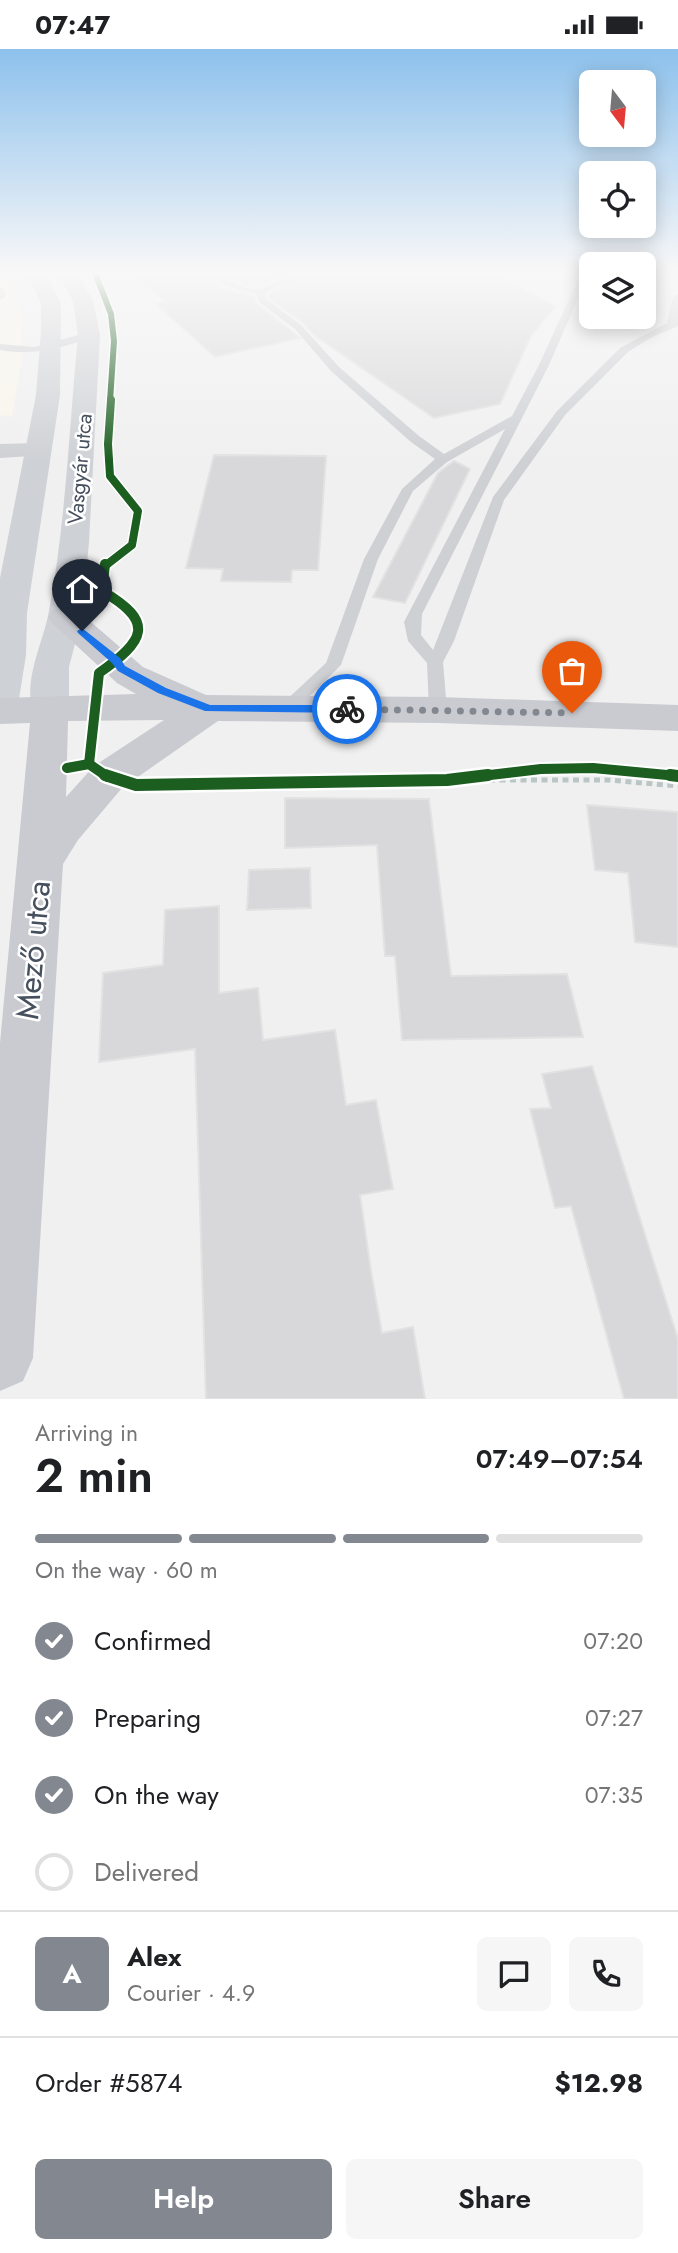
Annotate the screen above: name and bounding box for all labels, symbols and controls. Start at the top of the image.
text: 07:47 [35,6,110,44]
north arrow [579,70,656,147]
map controls [579,70,656,329]
button: locate [579,161,656,238]
button: layers [579,252,656,329]
street label: Vasgyár utca [60,412,100,526]
pin [52,559,112,631]
icon: home [63,570,101,608]
pin [542,641,602,713]
icon: bag [553,652,591,690]
courier [312,674,382,744]
icon: bike [328,690,366,728]
street label: Mező utca [4,879,62,1021]
text: Arriving in [35,1416,138,1450]
text: 07:49–07:54 [476,1440,643,1478]
text: 2 min [35,1443,153,1509]
text: On the way · 60 m [35,1553,218,1587]
icon: check [35,1622,73,1660]
text: Confirmed [94,1622,211,1660]
text: 07:20 [583,1624,643,1658]
icon: check [35,1699,73,1737]
text: Preparing [94,1699,201,1737]
text: 07:27 [585,1701,643,1735]
icon: check [35,1776,73,1814]
text: On the way [94,1776,219,1814]
text: 07:35 [585,1778,643,1812]
text: Delivered [94,1853,199,1891]
button: chat [477,1937,551,2011]
button: phone [569,1937,643,2011]
text: Alex [127,1938,181,1976]
text: A [62,1955,82,1993]
text: Courier · 4.9 [127,1976,255,2010]
text: Order #5874 [35,2064,182,2102]
text: $12.98 [554,2064,643,2102]
button: Help [35,2159,332,2239]
button: Share [346,2159,643,2239]

